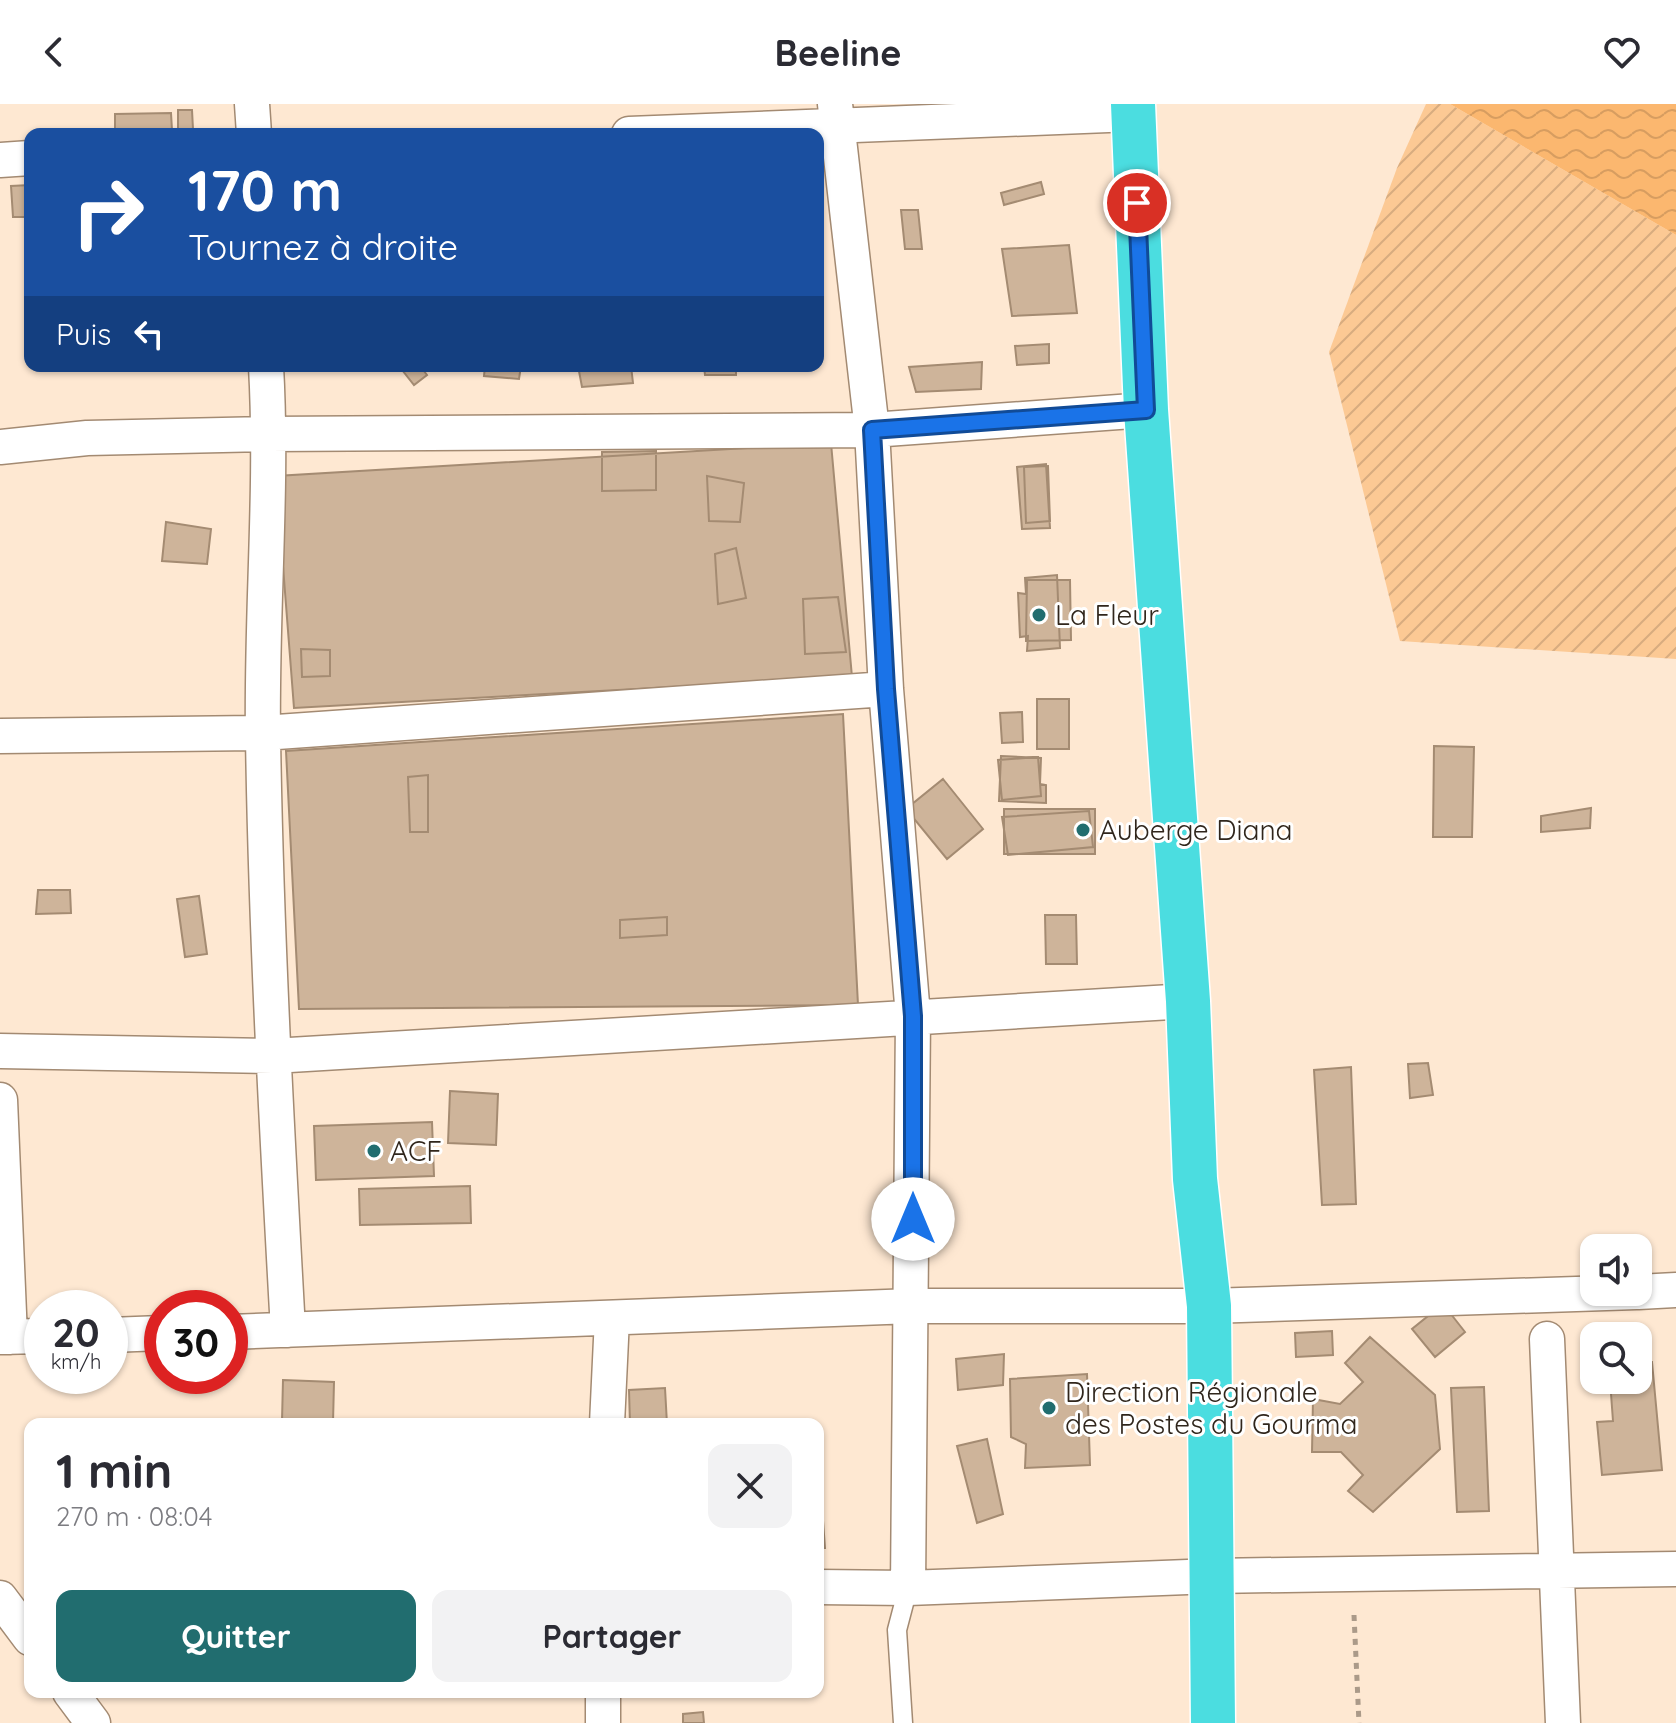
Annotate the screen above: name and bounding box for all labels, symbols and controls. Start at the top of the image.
icon: back [32,30,76,74]
text: Beeline [775,30,901,75]
icon: heart [1600,30,1644,74]
text: 170 m [188,155,342,225]
icon: right [56,160,160,264]
pin [1103,169,1171,237]
icon: arrive [1115,181,1159,225]
text: Tournez à droite [188,224,458,269]
icon: left [127,312,171,356]
text: Puis [56,315,111,353]
place label: La Fleur [1055,597,1159,632]
marker: La Fleur [1030,606,1048,624]
place label: Auberge Diana [1099,812,1293,847]
marker: Auberge Diana [1074,821,1092,839]
place label: ACF [390,1133,442,1168]
marker: ACF [365,1142,383,1160]
position arrow [871,1177,955,1261]
map controls [1580,1234,1652,1394]
button: sound [1580,1234,1652,1306]
speed limit sign: 30 [144,1290,248,1394]
text: 20 [52,1307,100,1357]
button: search [1580,1322,1652,1394]
text: km/h [51,1349,101,1374]
place label: Direction Régionale des Postes du Gourma [1065,1374,1358,1441]
marker: Direction Régionale des Postes du Gourma [1040,1399,1058,1417]
text: 1 min [56,1440,172,1500]
button: close [708,1444,792,1528]
text: 270 m · 08:04 [56,1500,212,1533]
button: Quitter [56,1590,416,1682]
button: Partager [432,1590,792,1682]

